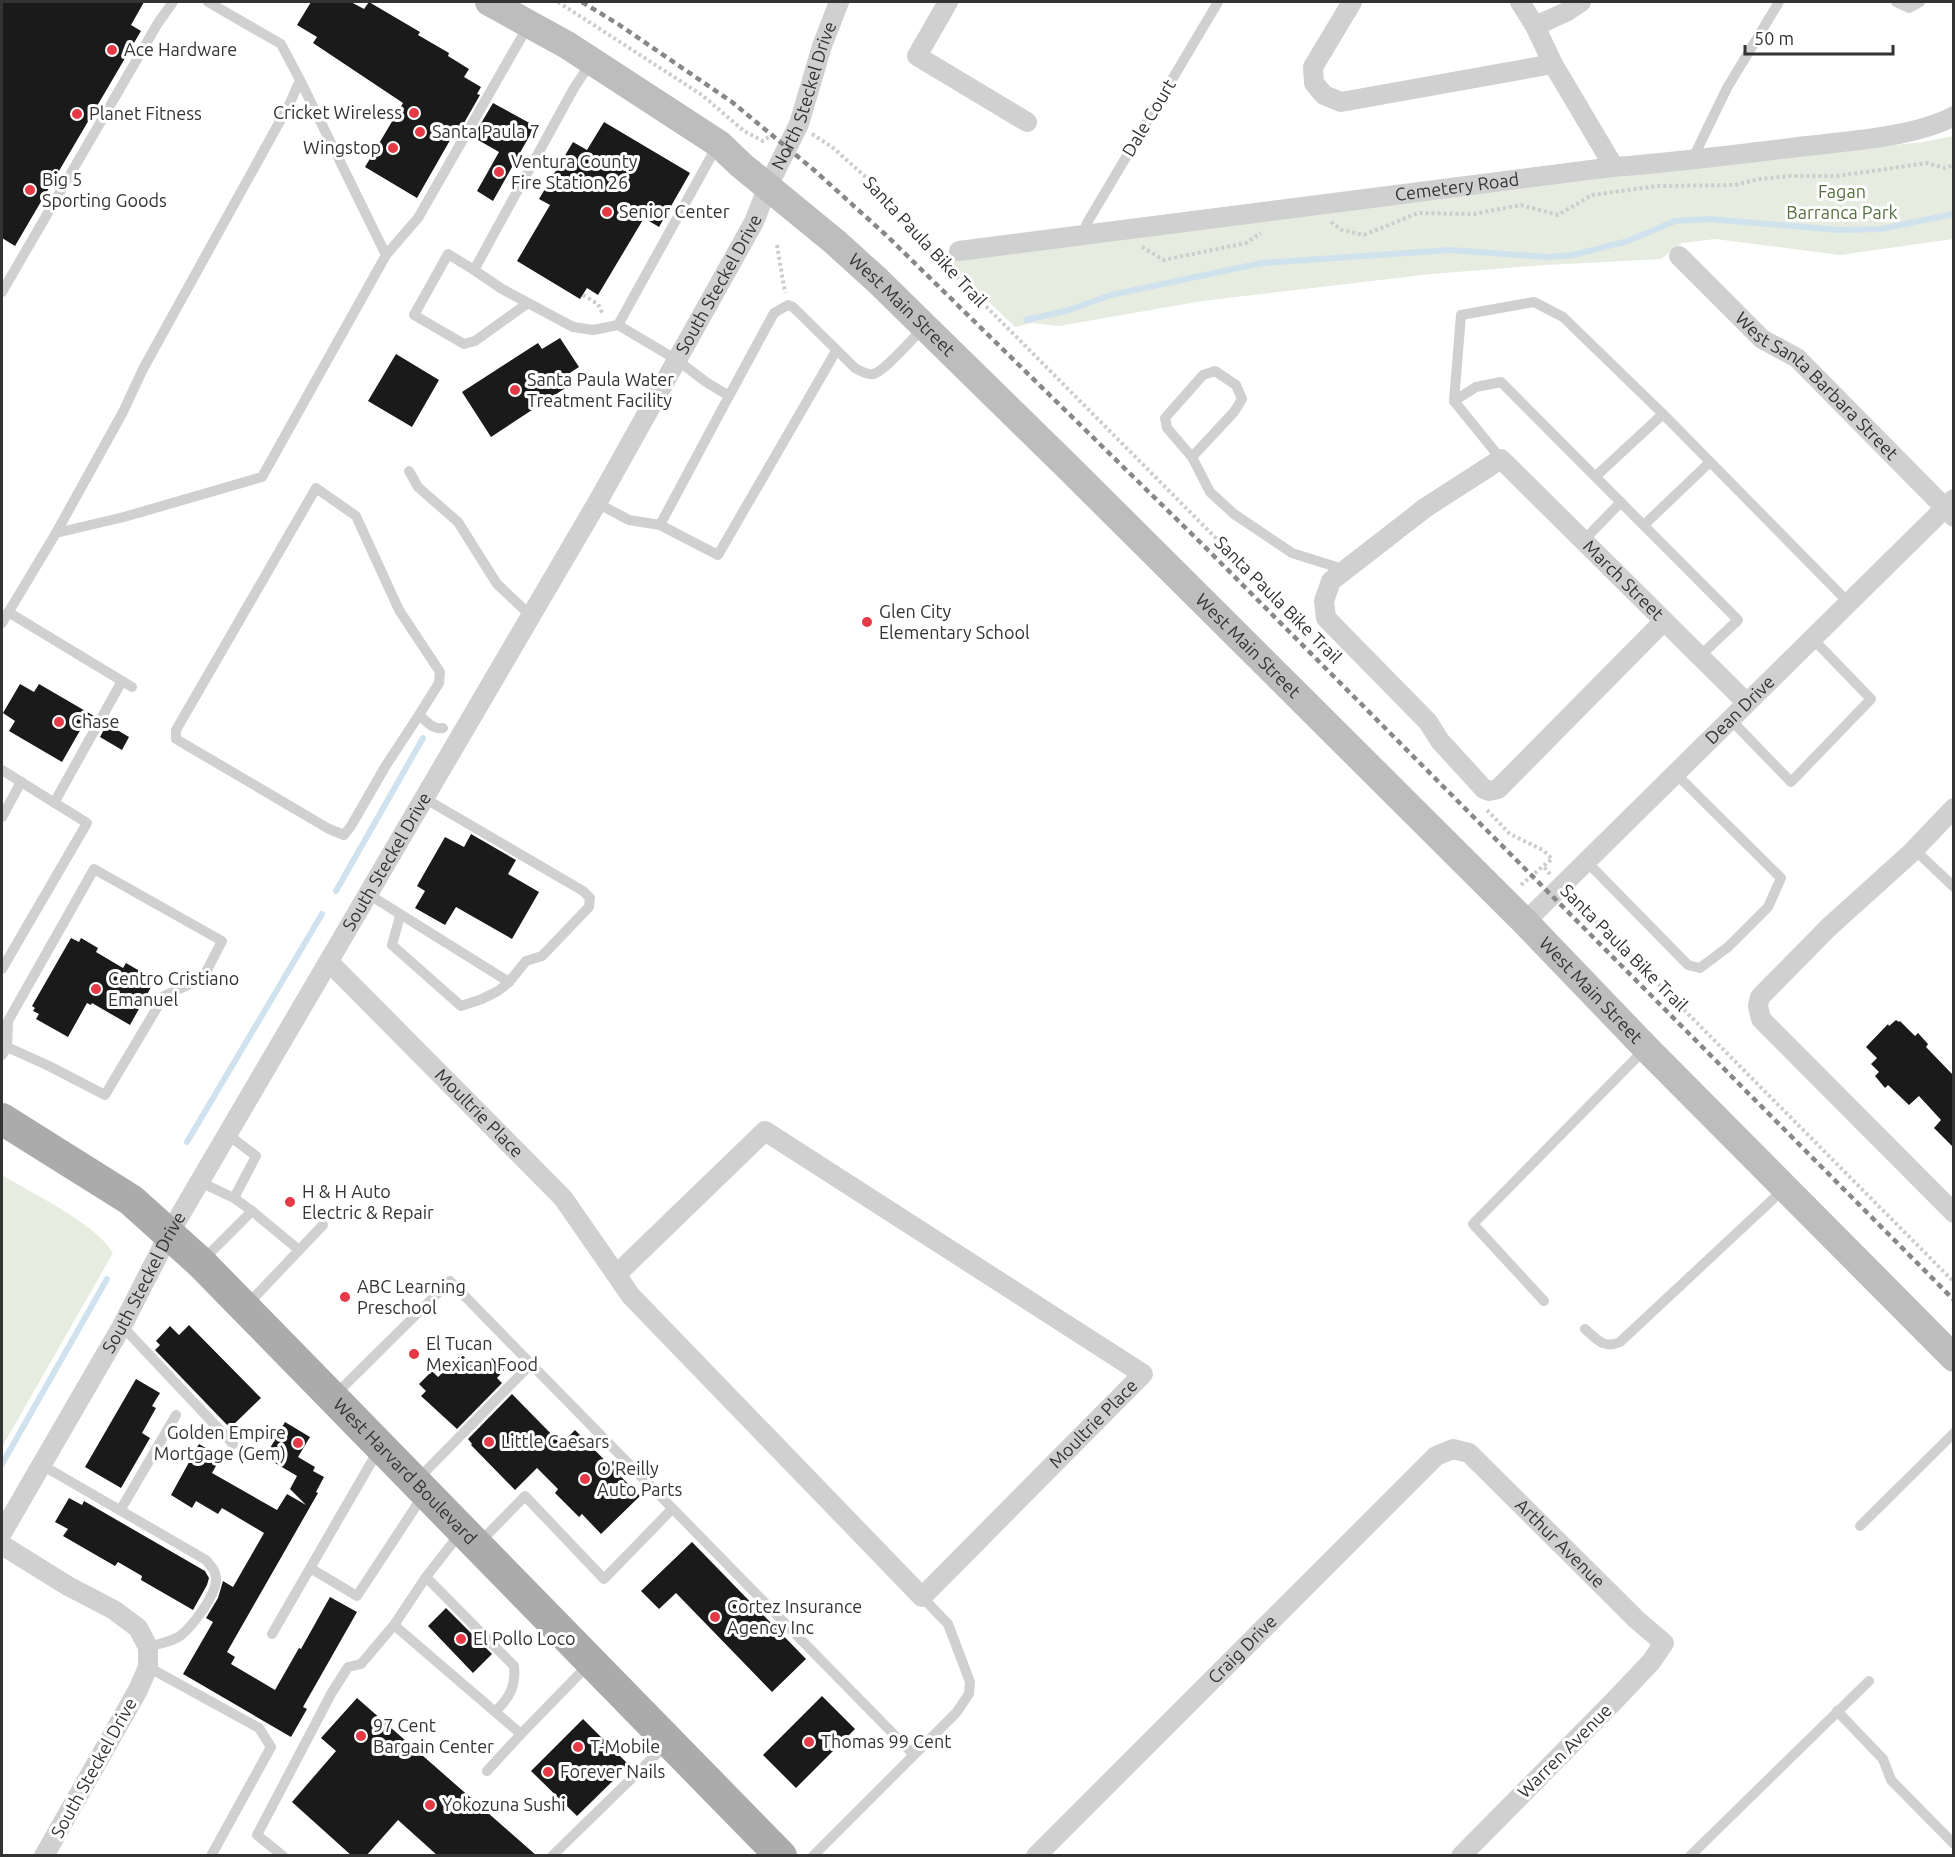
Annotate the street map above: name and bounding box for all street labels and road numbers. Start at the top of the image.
street label: North Steckel Drive [767,18,840,173]
street label: Dale Court [1117,75,1179,160]
street label: Cemetery Road [1394,168,1520,204]
street label: Santa Paula Bike Trail [860,172,991,311]
street label: South Steckel Drive [671,212,765,357]
street label: West Main Street [845,249,959,360]
street label: West Santa Barbara Street [1732,307,1903,463]
street label: Santa Paula Bike Trail [1211,532,1346,667]
street label: March Street [1580,536,1668,624]
street label: West Main Street [1192,589,1305,702]
street label: Dean Drive [1701,671,1778,748]
street label: South Steckel Drive [338,789,434,934]
street label: Santa Paula Bike Trail [1557,880,1692,1015]
street label: West Main Street [1536,933,1647,1047]
street label: Moultrie Place [432,1064,528,1161]
street label: South Steckel Drive [98,1208,189,1356]
street label: Moultrie Place [1045,1375,1141,1472]
street label: West Harvard Boulevard [330,1394,481,1548]
street label: Arthur Avenue [1512,1494,1610,1591]
street label: Craig Drive [1203,1610,1280,1687]
street label: South Steckel Drive [46,1694,140,1841]
street label: Warren Avenue [1513,1699,1615,1801]

